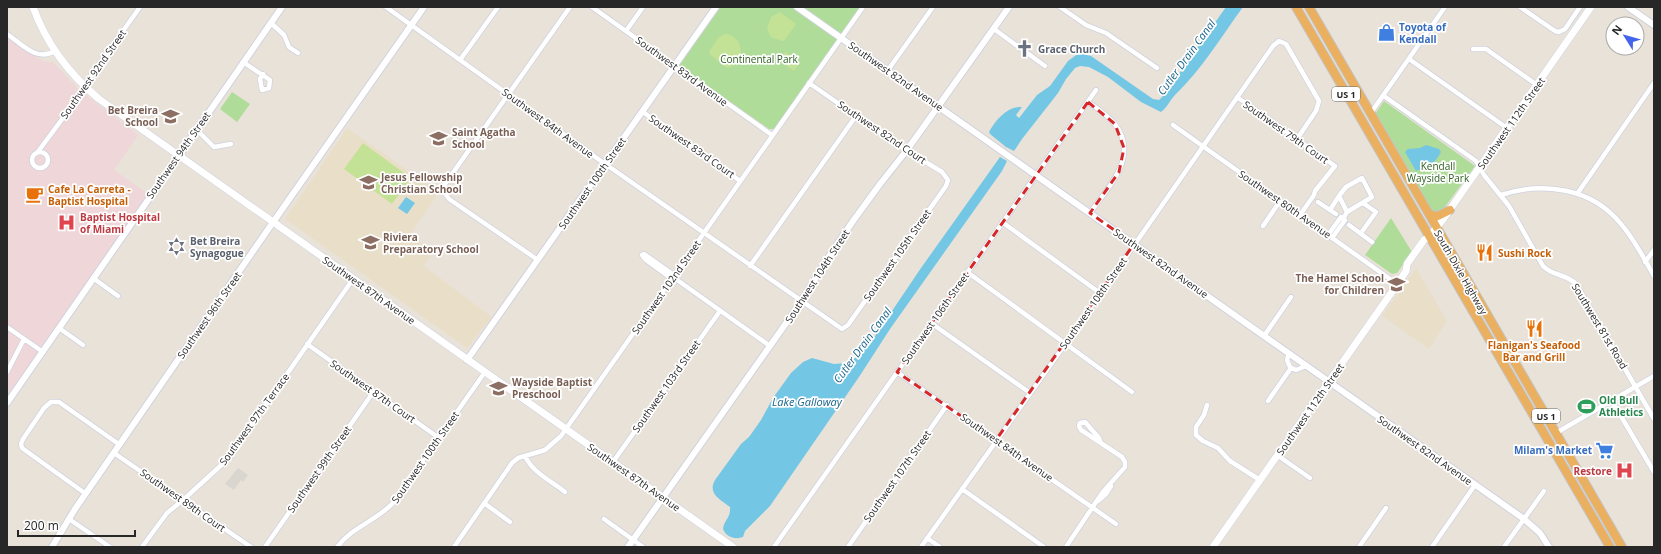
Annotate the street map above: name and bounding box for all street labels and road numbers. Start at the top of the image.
street label: Southwest 92nd Street [57,26,129,121]
street label: Southwest 83rd Avenue [633,33,731,109]
street label: Southwest 82nd Avenue [846,38,946,114]
street label: Southwest 112th Street [1474,74,1548,172]
street label: Southwest 84th Avenue [499,85,597,161]
road number: US 1 [1332,87,1360,101]
street label: Southwest 82nd Court [835,97,929,167]
street label: Southwest 79th Court [1240,97,1332,167]
street label: Southwest 94th Street [143,108,214,201]
street label: Southwest 83rd Court [646,111,738,181]
street label: Southwest 100th Street [555,134,629,232]
street label: Southwest 80th Avenue [1236,167,1334,242]
street label: Southwest 105th Street [860,206,934,304]
street label: Southwest 82nd Avenue [1111,225,1211,301]
street label: Southwest 104th Street [781,226,853,326]
street label: South Dixie Highway [1431,227,1491,318]
street label: Southwest 102nd Street [628,237,704,337]
street label: Southwest 87th Avenue [320,253,418,328]
street label: Southwest 108th Street [1056,254,1130,352]
street label: Southwest 96th Street [174,268,245,361]
street label: Southwest 106th Street [898,269,972,367]
street label: Southwest 81st Road [1569,280,1631,372]
street label: Southwest 103rd Street [629,337,703,435]
street label: Southwest 87th Court [327,356,419,426]
street label: Southwest 112th Street [1273,360,1347,458]
street label: Southwest 97th Terrace [216,370,292,468]
street label: Southwest 100th Street [388,408,462,506]
road number: US 1 [1532,409,1560,423]
street label: Southwest 84th Avenue [958,410,1056,485]
street label: Southwest 82nd Avenue [1375,412,1475,488]
street label: Southwest 99th Street [284,422,355,515]
street label: Southwest 107th Street [860,427,934,525]
street label: Southwest 87th Avenue [585,440,683,515]
street label: Southwest 89th Court [137,465,229,535]

